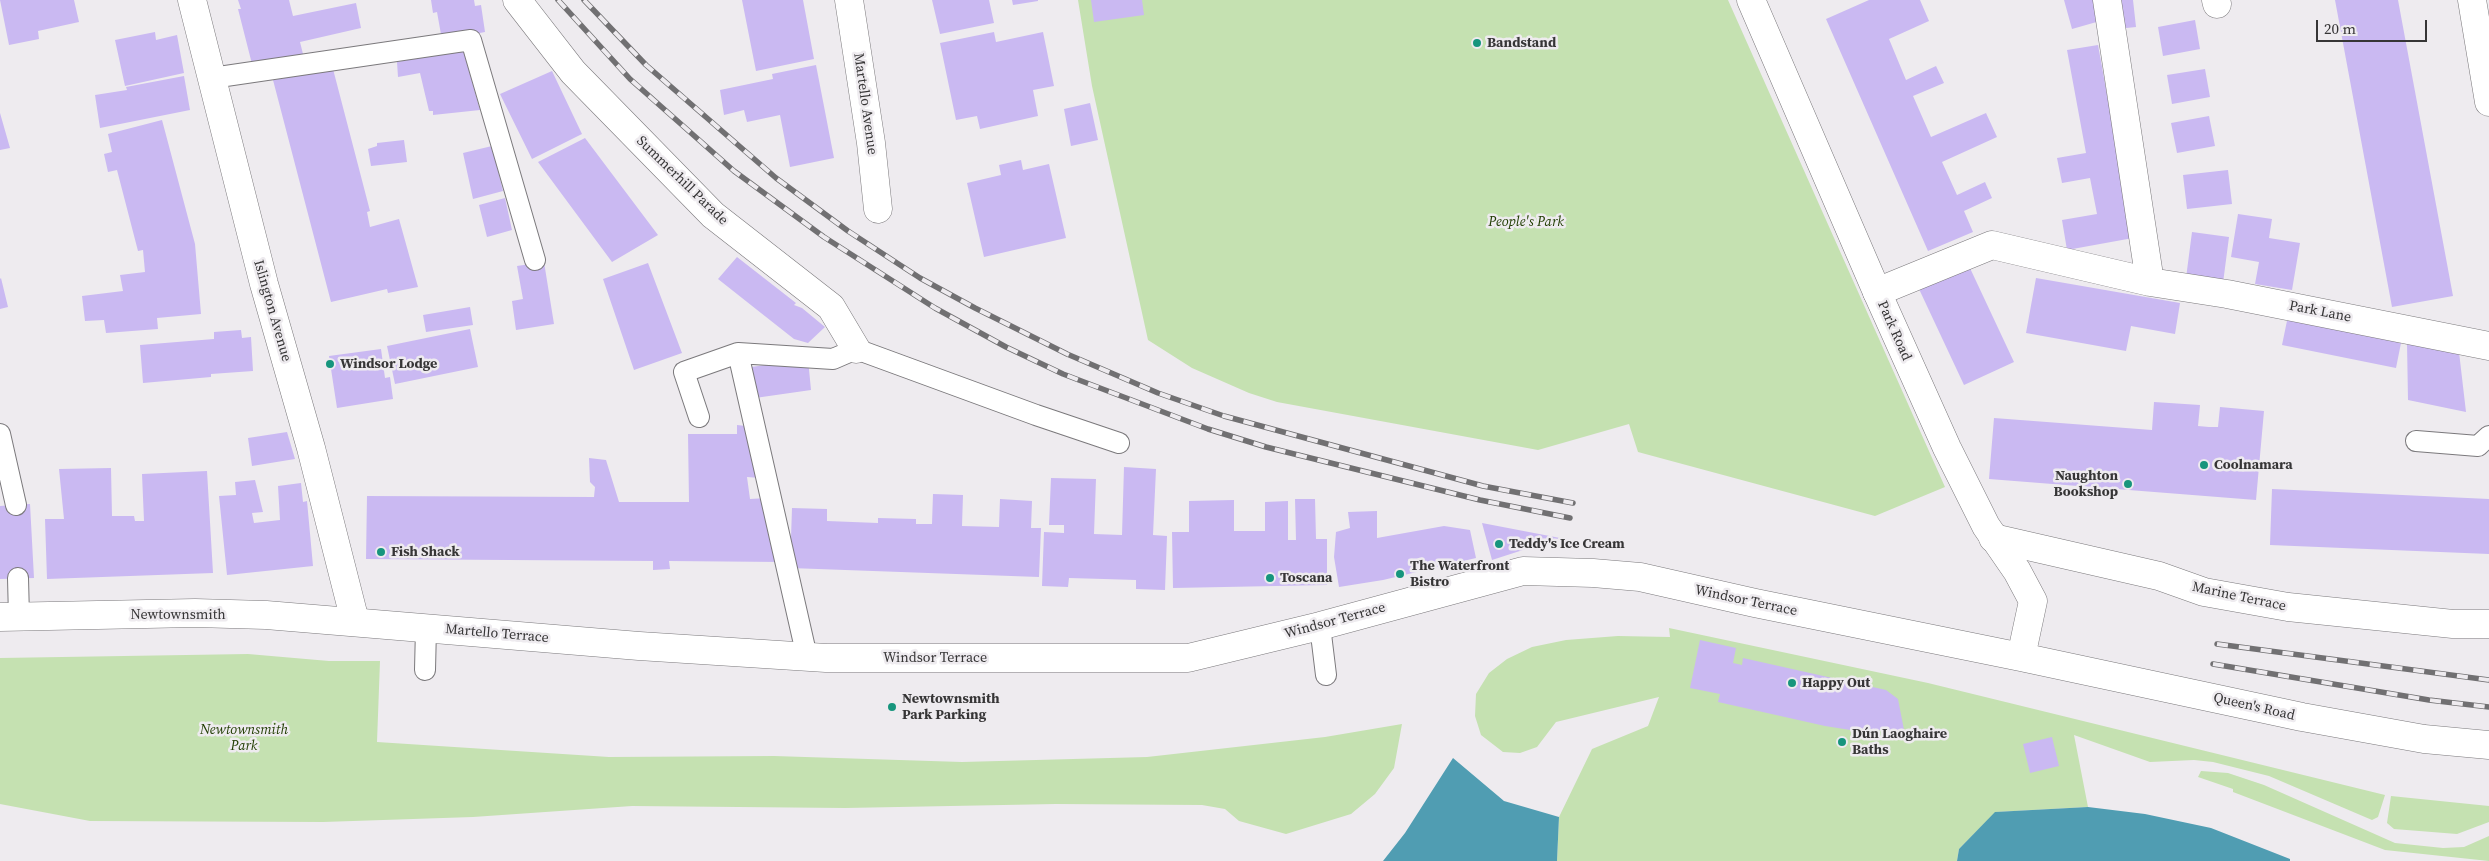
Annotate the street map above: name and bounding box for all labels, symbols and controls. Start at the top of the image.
scale bar [2319,10,2430,42]
text: 20 m [2324,18,2356,39]
place label: Bandstand [1487,35,1556,51]
marker: Bandstand [1471,37,1483,49]
street label: Martello Avenue [850,52,880,156]
street label: Summerhill Parade [633,133,731,229]
park label: People's Park [1488,214,1564,230]
street label: Islington Avenue [249,258,295,364]
street label: Park Road [1873,298,1915,364]
street label: Park Lane [2287,298,2353,326]
place label: Windsor Lodge [340,356,437,372]
marker: Windsor Lodge [324,358,336,370]
place label: Coolnamara [2214,457,2293,473]
marker: Coolnamara [2198,459,2210,471]
place label: Naughton Bookshop [2053,468,2118,501]
marker: Naughton Bookshop [2122,478,2134,490]
place label: Teddy's Ice Cream [1509,536,1625,552]
marker: Teddy's Ice Cream [1493,538,1505,550]
place label: Fish Shack [391,544,460,560]
marker: Fish Shack [375,546,387,558]
place label: The Waterfront Bistro [1410,558,1509,590]
marker: The Waterfront Bistro [1394,568,1406,580]
place label: Toscana [1280,570,1333,586]
marker: Toscana [1264,572,1276,584]
street label: Marine Terrace [2190,579,2288,615]
street label: Windsor Terrace [1693,582,1799,620]
street label: Windsor Terrace [1283,599,1387,643]
street label: Newtownsmith [130,607,226,623]
street label: Martello Terrace [445,621,549,647]
street label: Windsor Terrace [883,650,987,666]
place label: Happy Out [1802,675,1870,691]
marker: Happy Out [1786,677,1798,689]
street label: Queen's Road [2212,689,2296,725]
place label: Newtownsmith Park Parking [902,691,1000,724]
marker: Newtownsmith Park Parking [886,701,898,713]
park label: Newtownsmith Park [200,722,288,754]
place label: Dún Laoghaire Baths [1852,726,1947,759]
marker: Dún Laoghaire Baths [1836,736,1848,748]

